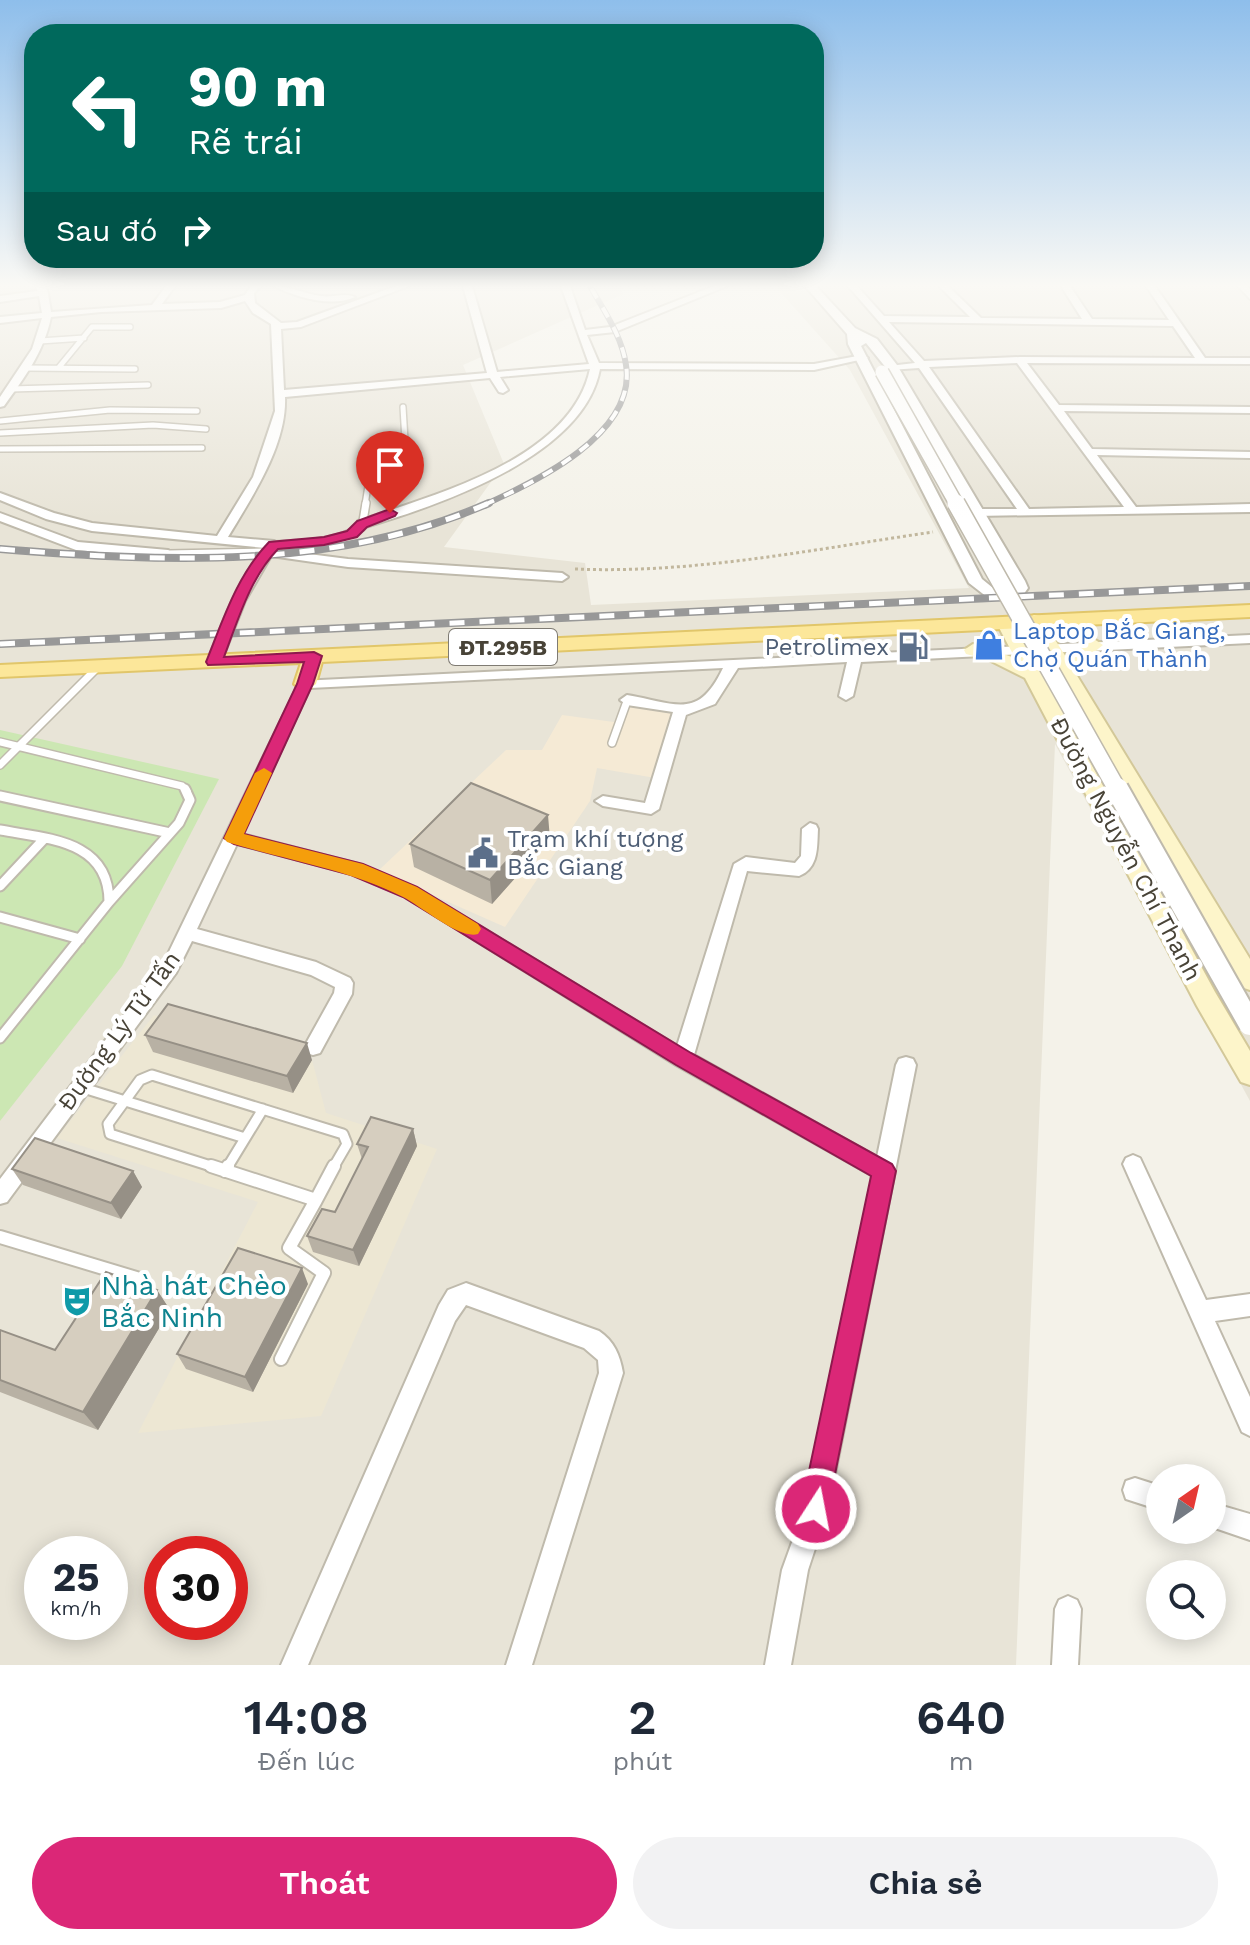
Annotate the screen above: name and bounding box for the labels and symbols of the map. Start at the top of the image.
pin [356,431,424,513]
place label: Laptop Bắc Giang, Chợ Quán Thành [1013,617,1226,673]
shop icon: Laptop Bắc Giang, Chợ Quán Thành [972,628,1006,662]
road number: ĐT.295B [449,629,557,665]
fuel station icon: Petrolimex [896,630,930,664]
place label: Petrolimex [764,633,889,661]
street label: Đường Nguyễn Chí Thanh [1045,712,1207,986]
place label: Trạm khí tượng Bắc Giang [507,825,684,881]
public building icon: Trạm khí tượng Bắc Giang [466,836,500,870]
street label: Đường Lý Tử Tấn [52,946,186,1116]
place label: Nhà hát Chèo Bắc Ninh [101,1269,287,1334]
theatre icon: Nhà hát Chèo Bắc Ninh [60,1284,94,1318]
north arrow [1146,1464,1226,1544]
position arrow [774,1467,858,1551]
speed limit sign: 30 [144,1536,248,1640]

